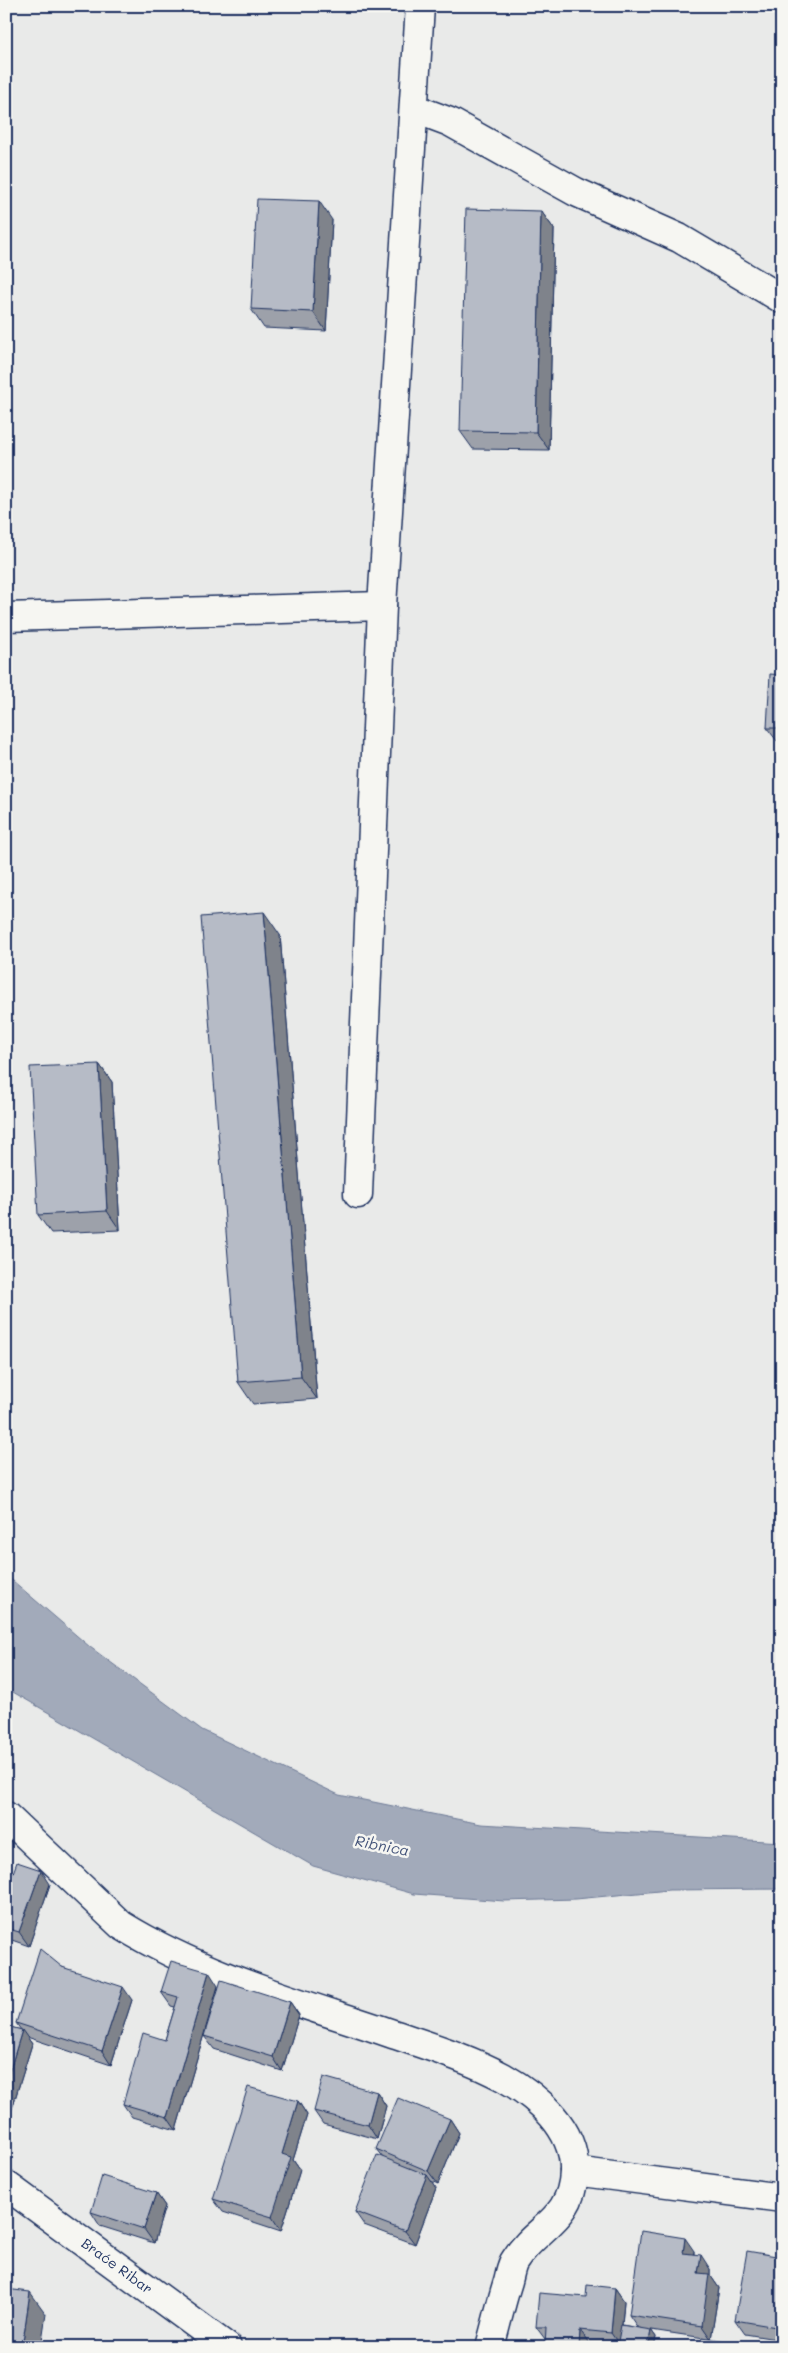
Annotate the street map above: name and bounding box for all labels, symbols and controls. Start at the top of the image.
water label: Ribnica [353,1830,411,1860]
street label: Braće Ribar [78,2233,157,2298]

